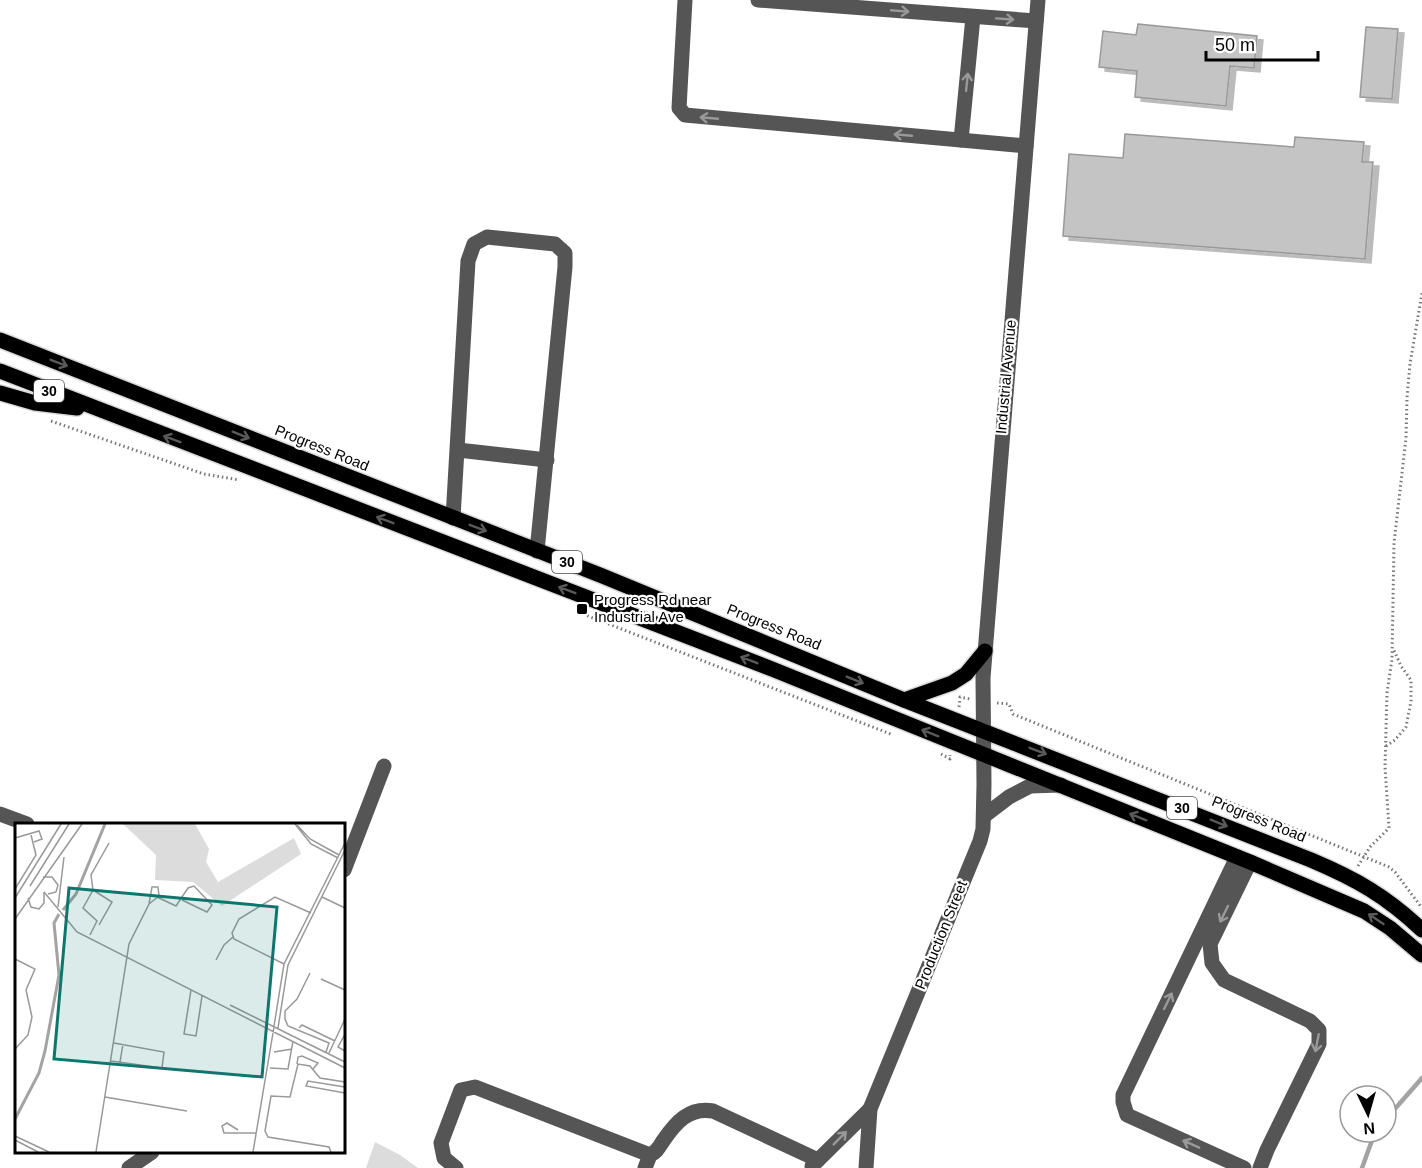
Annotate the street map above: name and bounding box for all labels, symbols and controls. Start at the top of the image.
one-way arrow [890,6,910,17]
one-way arrow [994,14,1014,25]
scale bar [1206,24,1318,62]
text: 50 m [1215,35,1255,55]
one-way arrow [962,73,973,93]
one-way arrow [699,112,719,123]
one-way arrow [893,129,913,140]
street label: Industrial Avenue [992,319,1019,435]
one-way arrow [49,358,68,369]
road number: 30 [34,380,64,402]
street label: Progress Road [273,421,372,474]
one-way arrow [231,430,249,441]
one-way arrow [163,432,181,443]
one-way arrow [376,514,395,525]
one-way arrow [469,523,487,534]
road number: 30 [552,551,582,573]
one-way arrow [558,584,577,595]
place label: Progress Rd near Industrial Ave [594,591,712,625]
street label: Progress Road [725,600,824,653]
marker: Progress Rd near Industrial Ave [575,602,589,616]
one-way arrow [740,654,758,665]
one-way arrow [846,675,864,686]
one-way arrow [921,727,939,738]
one-way arrow [1028,746,1047,757]
street label: Progress Road [1210,792,1309,845]
road number: 30 [1167,797,1197,819]
one-way arrow [1129,810,1147,821]
one-way arrow [1210,818,1228,829]
inset map [15,823,345,1153]
street label: Production Street [911,877,970,992]
one-way arrow [1218,905,1230,923]
one-way arrow [1368,913,1385,925]
one-way arrow [1162,992,1174,1010]
one-way arrow [1311,1033,1322,1053]
north arrow [1338,1084,1398,1144]
text: N [1363,1119,1376,1137]
one-way arrow [832,1131,847,1146]
one-way arrow [1182,1137,1200,1149]

